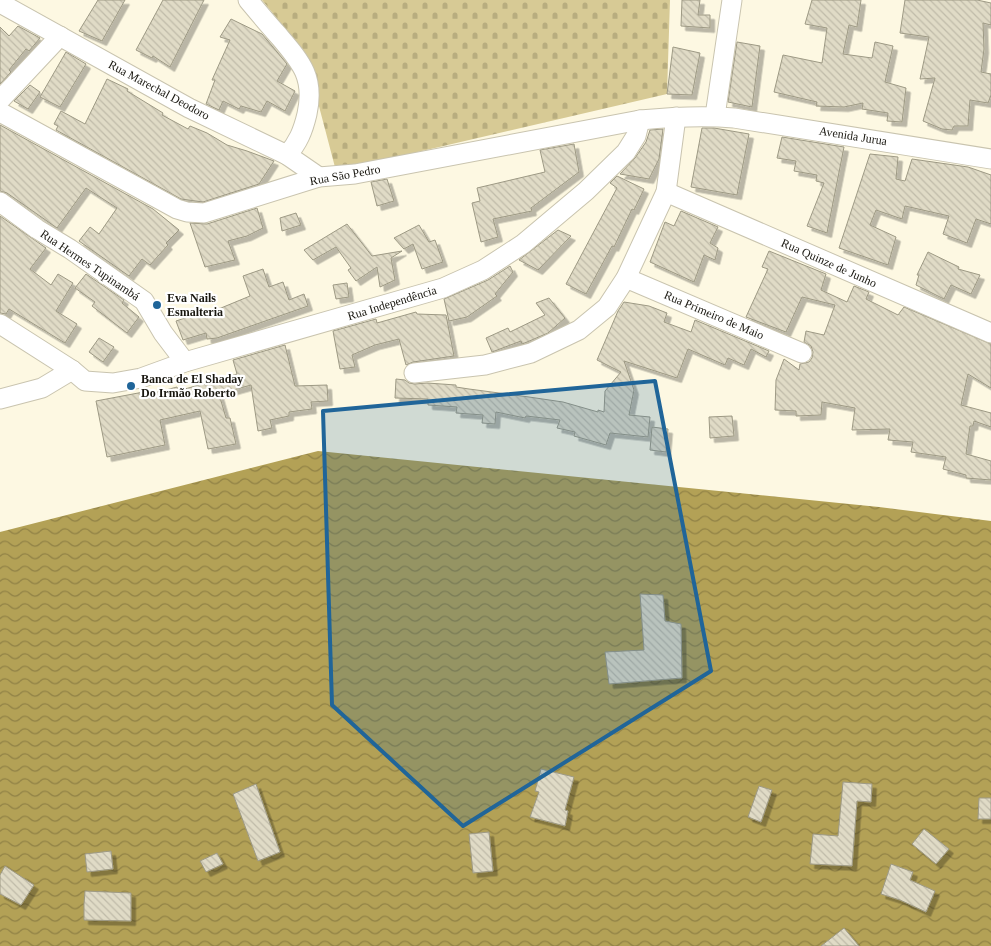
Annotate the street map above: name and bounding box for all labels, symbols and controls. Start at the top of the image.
street label: Rua Marechal Deodoro [106,57,212,123]
street label: Avenida Jurua [818,124,889,148]
street label: Rua São Pedro [309,162,381,188]
street label: Rua Hermes Tupinambá [38,227,143,304]
street label: Rua Quinze de Junho [779,236,879,290]
street label: Rua Independência [346,283,439,323]
street label: Rua Primeiro de Maio [662,288,766,342]
place label: Eva Nails Esmalteria [167,291,223,319]
marker: Eva Nails Esmalteria [151,299,163,311]
place label: Banca de El Shaday Do Irmão Roberto [141,372,243,400]
marker: Banca de El Shaday Do Irmão Roberto [125,380,137,392]

